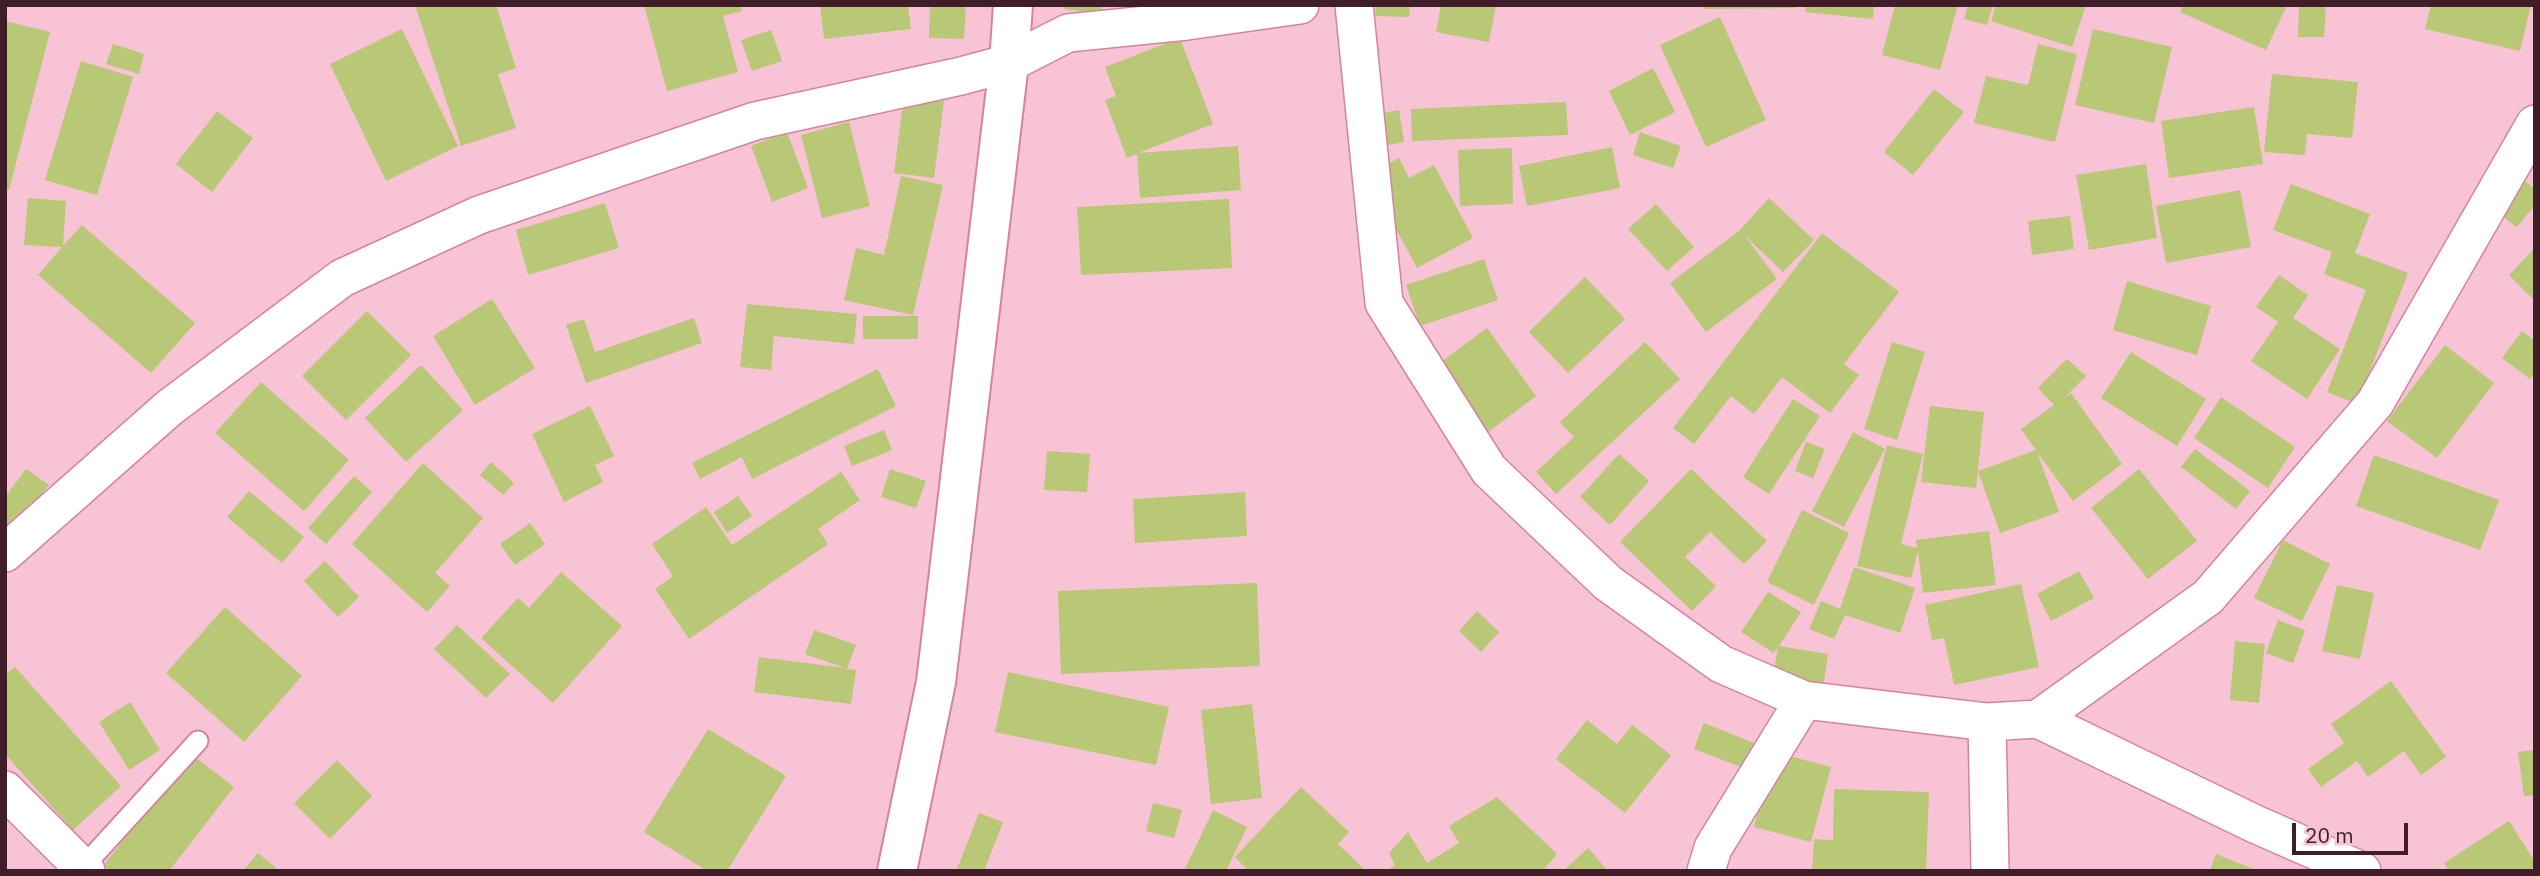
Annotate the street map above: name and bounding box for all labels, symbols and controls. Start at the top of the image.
scale bar [2295,810,2410,854]
text: 20 m [2305,821,2354,849]

